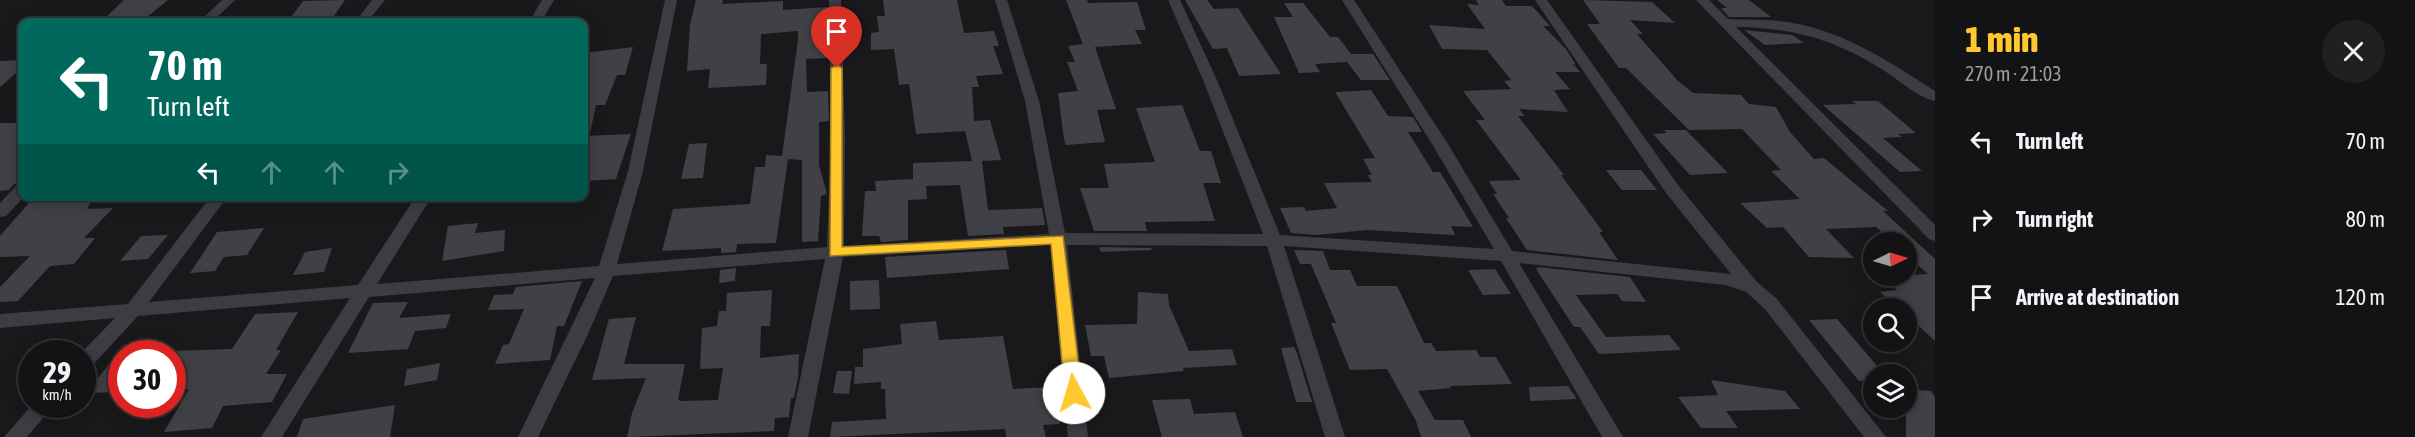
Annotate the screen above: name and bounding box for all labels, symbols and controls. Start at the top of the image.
pin [811,6,862,68]
icon: arrive [820,15,853,48]
text: 1 min [1965,18,2039,60]
button: close [2322,20,2385,83]
text: 70 m [147,41,222,89]
icon: left [48,42,126,120]
text: 270 m · 21:03 [1965,62,2062,85]
text: Turn left [147,91,230,122]
icon: left [1965,125,1998,158]
text: Turn left [2016,128,2083,154]
text: 70 m [2345,128,2385,154]
icon: left [192,156,225,189]
icon: ahead [255,156,288,189]
icon: ahead [318,156,351,189]
icon: right [381,156,414,189]
icon: right [1965,203,1998,236]
text: Turn right [2016,206,2093,232]
text: 80 m [2345,206,2385,232]
north arrow [1863,232,1917,286]
map controls [1863,232,1917,418]
icon: arrive [1965,281,1998,314]
text: Arrive at destination [2016,284,2179,310]
text: 120 m [2335,284,2385,310]
button: search [1863,298,1917,352]
speed limit sign: 30 [108,340,186,418]
text: 29 [43,355,71,389]
position arrow [1042,361,1106,425]
button: layers [1863,364,1917,418]
text: km/h [42,386,72,403]

